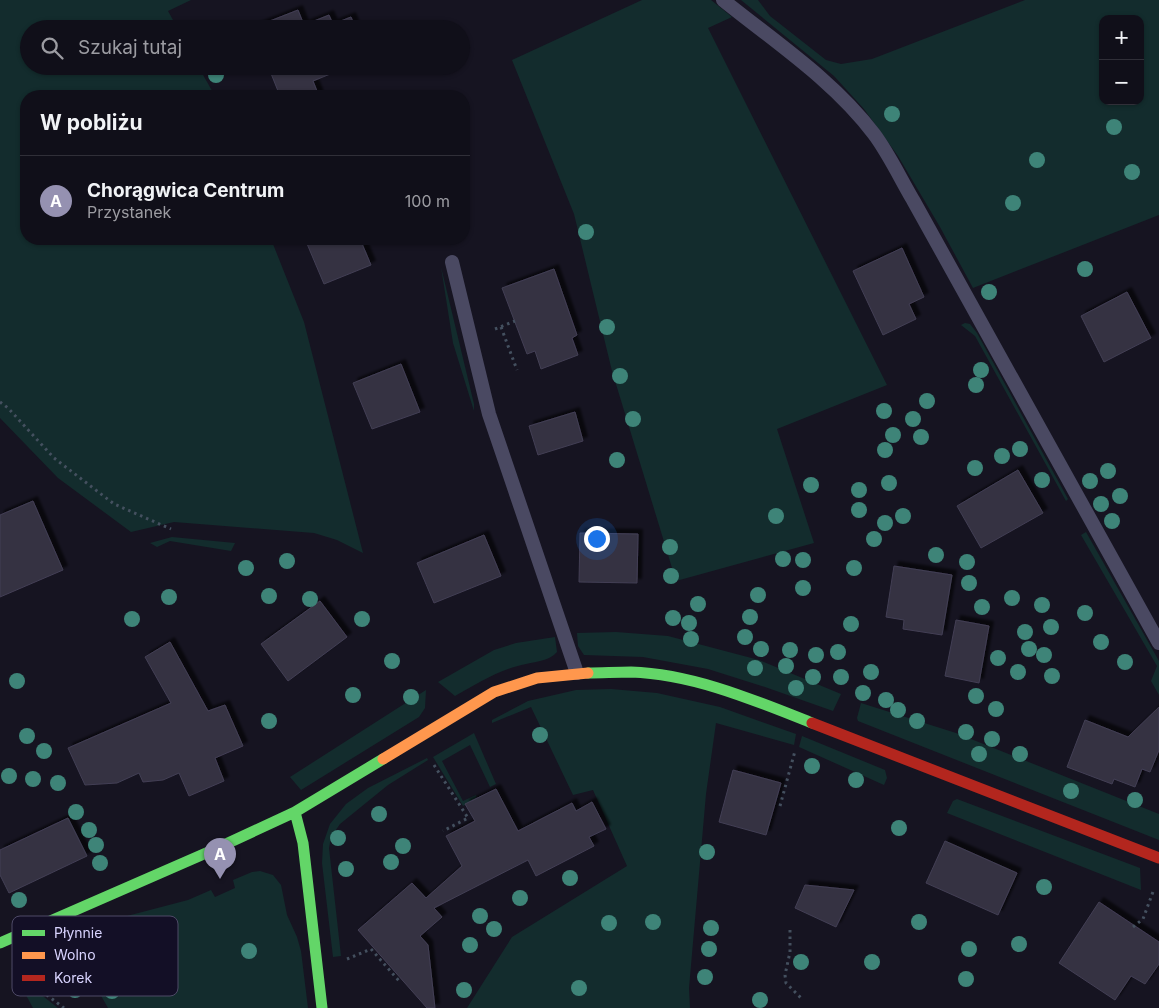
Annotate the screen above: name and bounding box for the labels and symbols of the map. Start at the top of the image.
your location [584,526,610,552]
pin: A [204,838,236,879]
legend [12,916,178,996]
text: Płynnie [54,924,102,941]
text: Wolno [54,946,96,963]
text: Korek [54,969,92,986]

